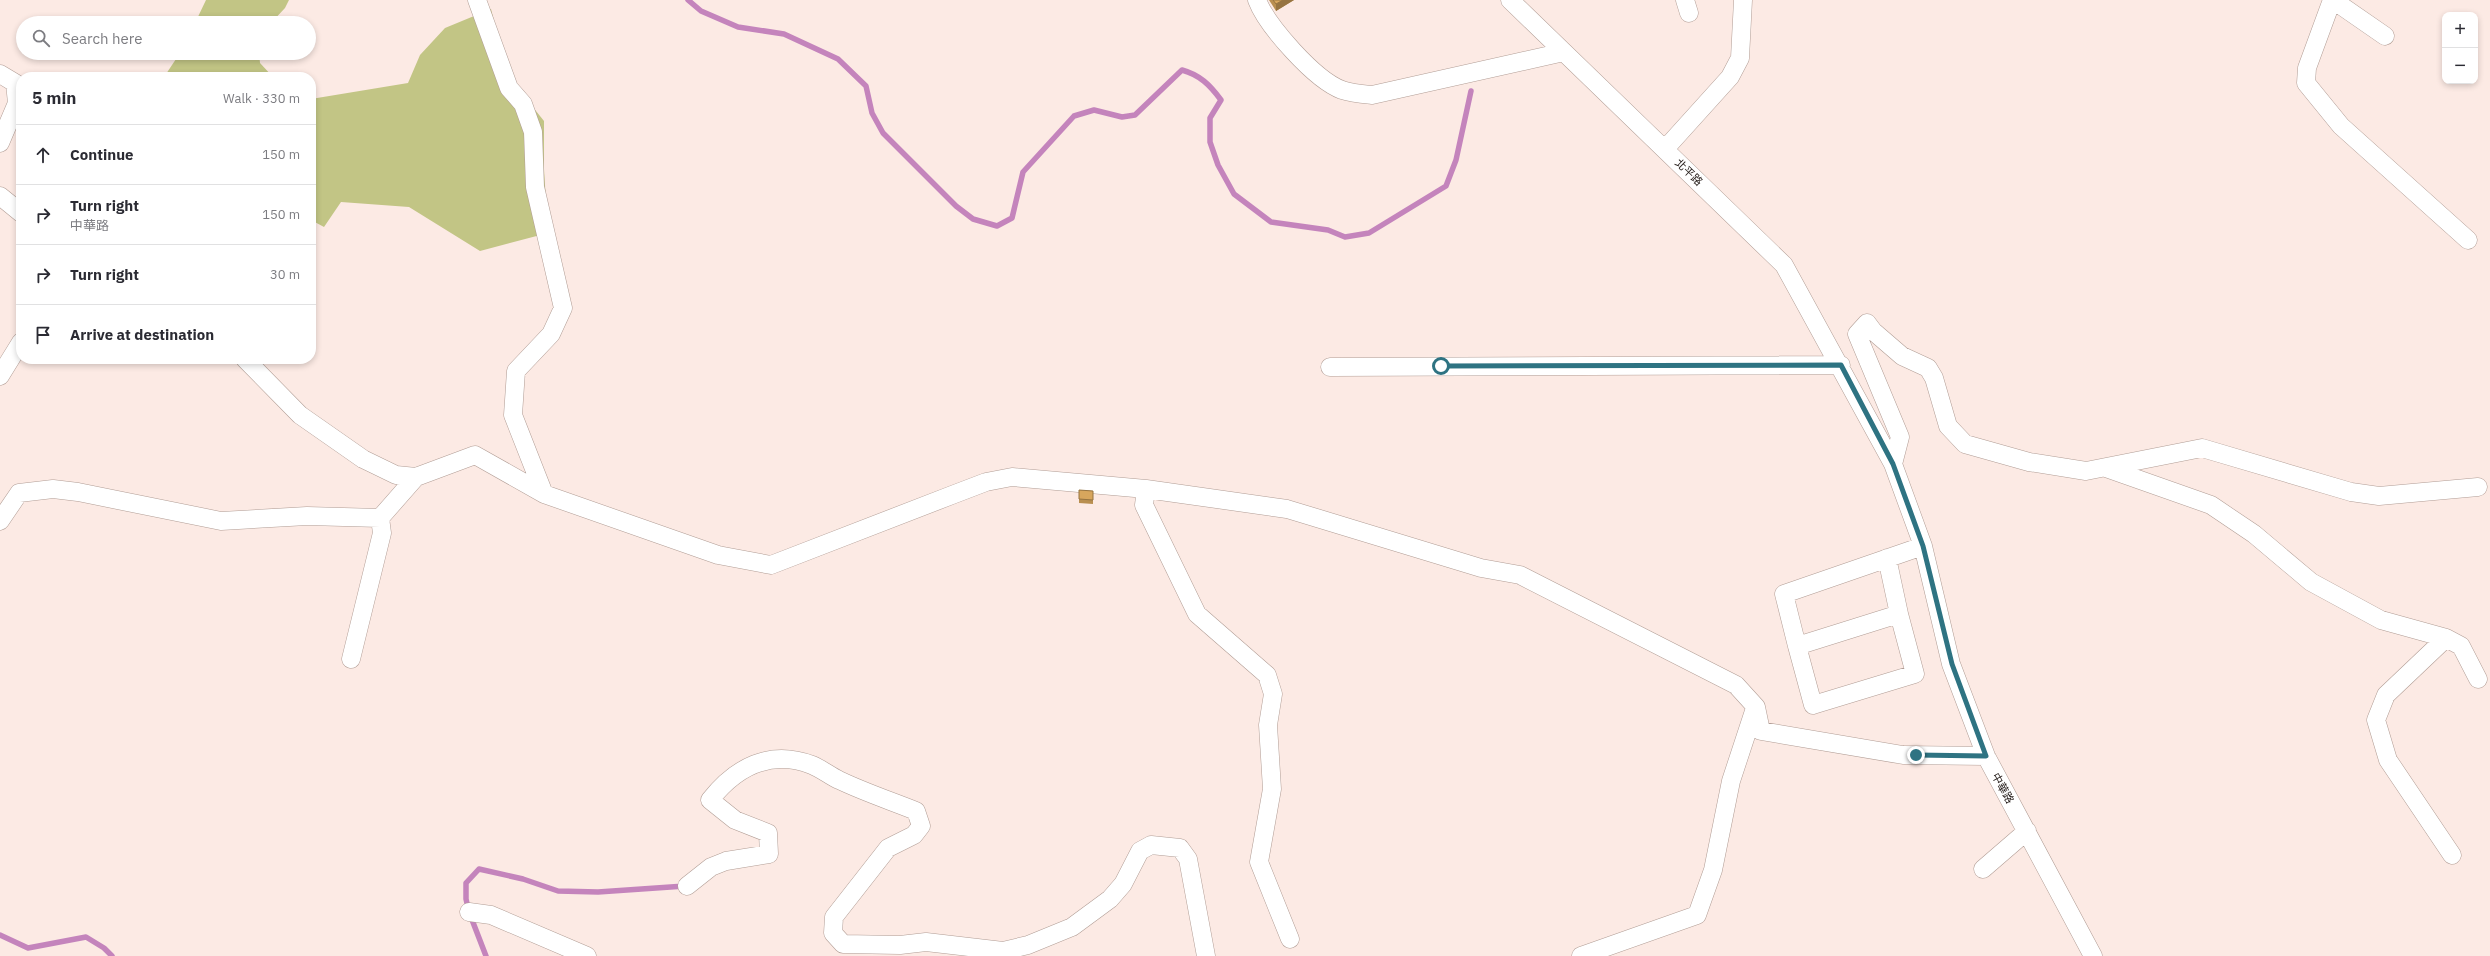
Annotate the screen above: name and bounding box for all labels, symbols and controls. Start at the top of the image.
map controls [2442,12,2478,84]
button: + [2442,12,2478,48]
search box [16,16,316,60]
icon: search [30,27,52,49]
text: Search here [62,29,142,48]
button: − [2442,48,2478,84]
text: 5 min [32,87,76,109]
text: Walk · 330 m [223,90,300,107]
icon: ahead [32,144,54,166]
text: Continue [70,145,134,164]
text: 150 m [262,146,300,163]
street label: 北平路 [1672,156,1706,188]
text: Turn right [70,196,139,215]
icon: right [32,204,54,226]
text: 150 m [262,206,300,223]
text: 中華路 [70,217,109,234]
icon: right [32,264,54,286]
text: Turn right [70,265,139,284]
text: 30 m [270,266,300,283]
icon: arrive [32,324,54,346]
text: Arrive at destination [70,325,214,344]
route start [1432,357,1450,375]
route end [1907,746,1925,764]
street label: 中華路 [1989,770,2017,806]

